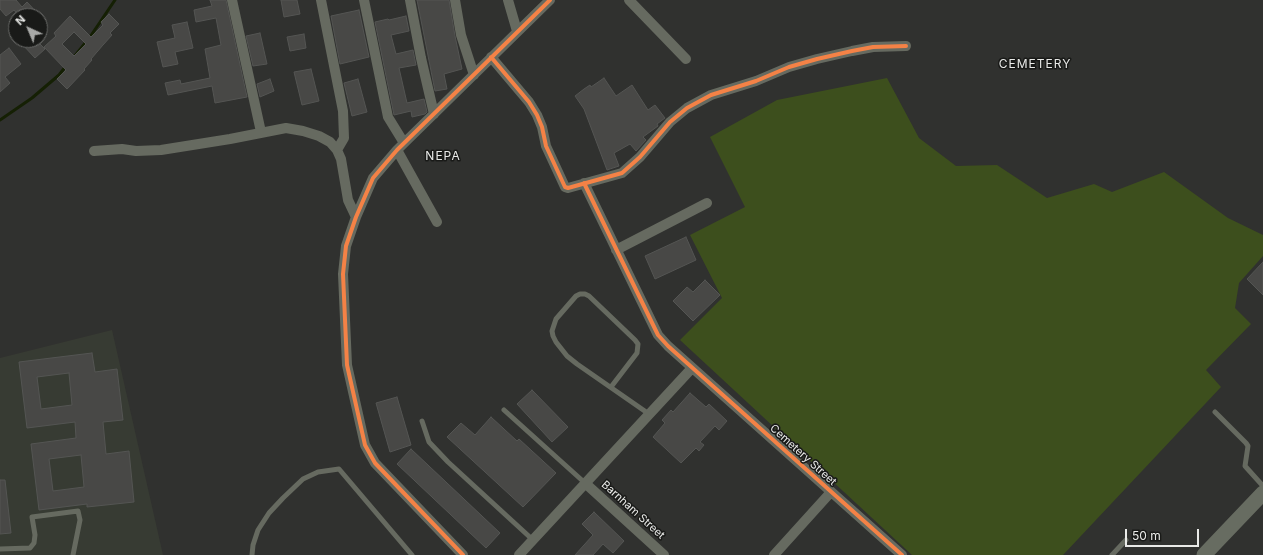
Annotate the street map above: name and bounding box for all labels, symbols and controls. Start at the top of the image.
north arrow [8,8,48,48]
text: N [12,12,28,28]
district label: CEMETERY [999,57,1071,71]
district label: NEPA [425,149,461,163]
street label: Cemetery Street [767,422,839,488]
street label: Barnham Street [599,478,667,542]
scale bar [1127,521,1201,547]
text: 50 m [1132,528,1161,543]

